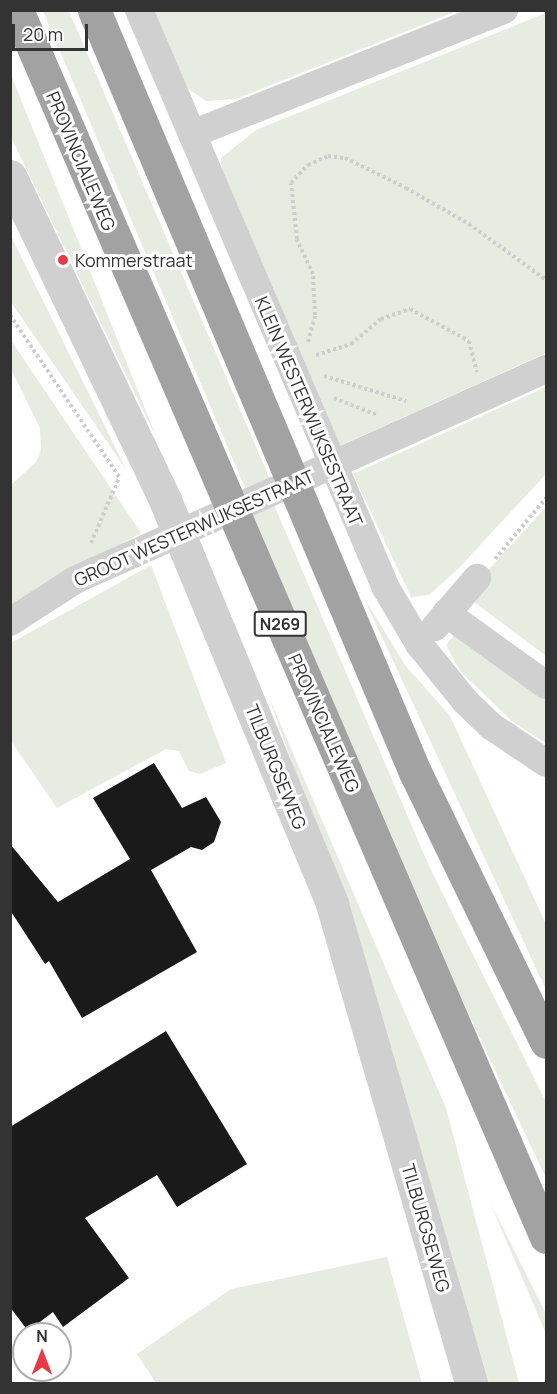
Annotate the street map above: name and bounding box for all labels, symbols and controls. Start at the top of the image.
scale bar [15,12,92,50]
text: 20 m [23,22,63,46]
street label: PROVINCIALEWEG [42,88,120,234]
place label: Kommerstraat [75,249,193,271]
marker: Kommerstraat [56,253,70,267]
street label: KLEIN WESTERWIJKSESTRAAT [251,293,367,529]
street label: GROOT WESTERWIJKSESTRAAT [70,465,318,591]
road number: N269 [253,611,307,637]
street label: PROVINCIALEWEG [284,650,364,796]
street label: TILBURGSEWEG [241,702,311,832]
street label: TILBURGSEWEG [397,1161,455,1295]
north arrow [12,1322,72,1382]
text: N [36,1325,48,1347]

